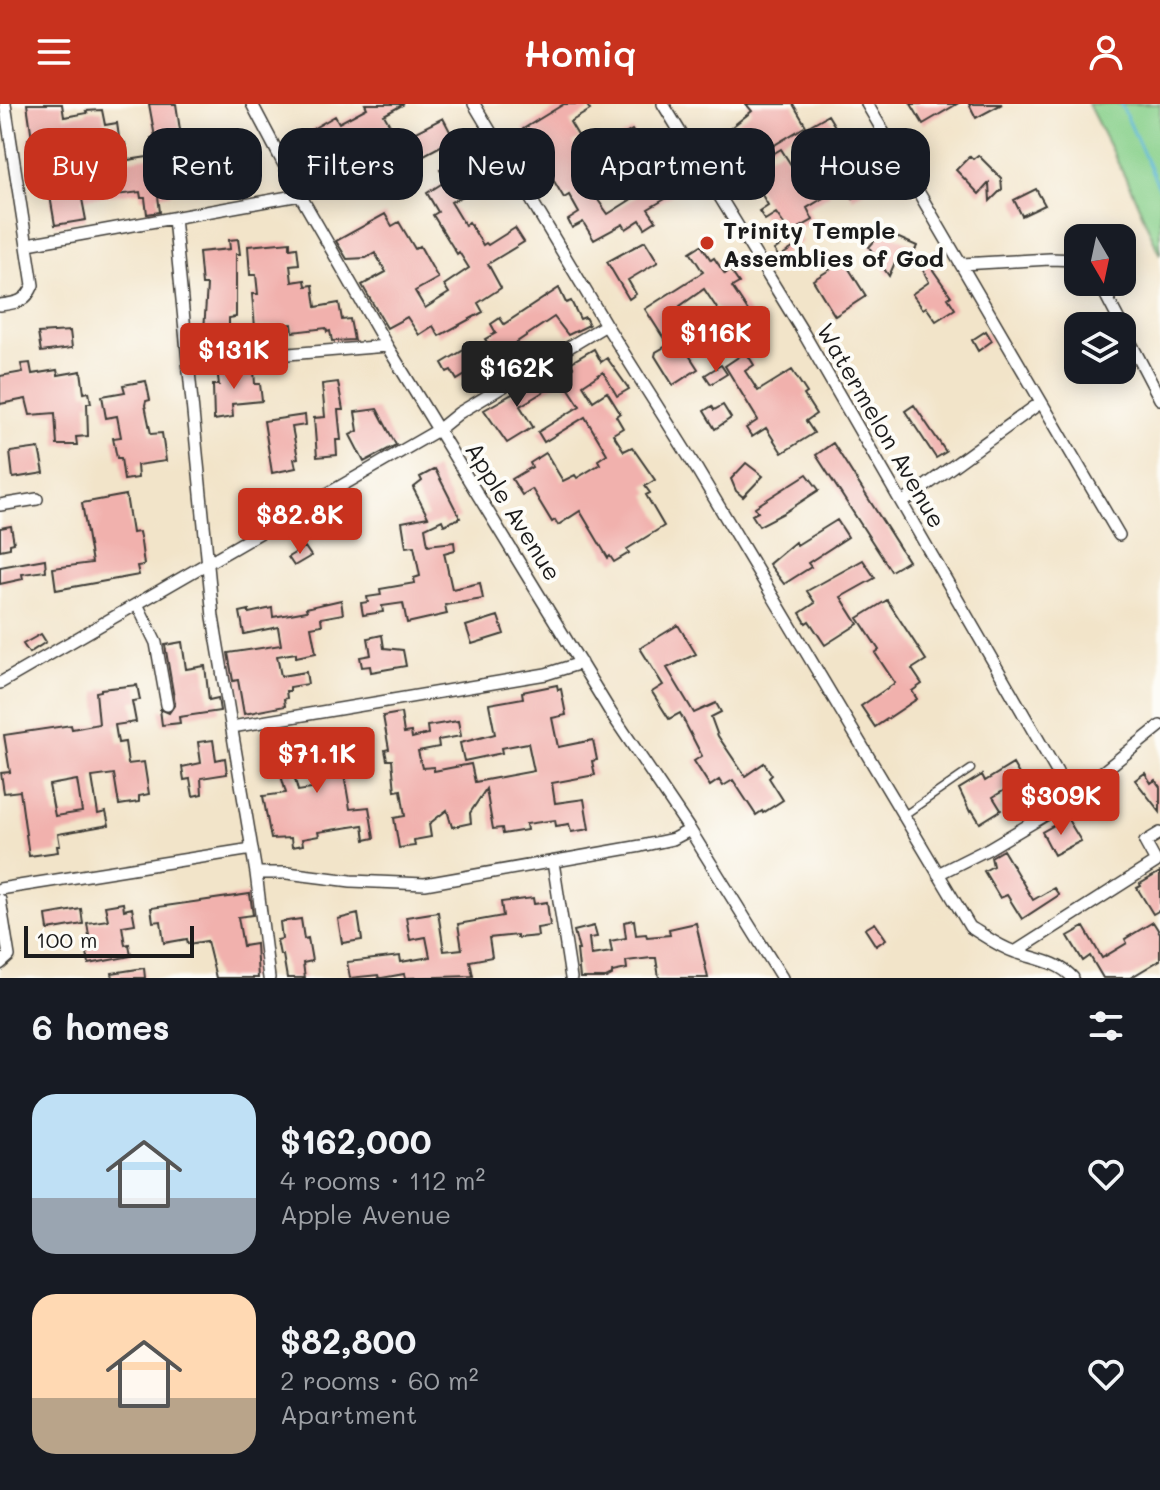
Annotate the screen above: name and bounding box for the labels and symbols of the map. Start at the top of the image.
place label: Trinity Temple Assemblies of God [723,214,944,273]
north arrow [1064,224,1136,296]
marker: Trinity Temple Assemblies of God [698,234,716,252]
pin: $116K [660,306,772,374]
street label: Watermelon Avenue [811,317,953,533]
pin: $131K [178,323,290,391]
pin: $162K [461,341,573,409]
street label: Apple Avenue [459,436,569,586]
pin: $82.8K [235,488,365,556]
pin: $71.1K [252,727,382,795]
pin: $309K [1005,769,1117,837]
scale bar [24,922,194,958]

